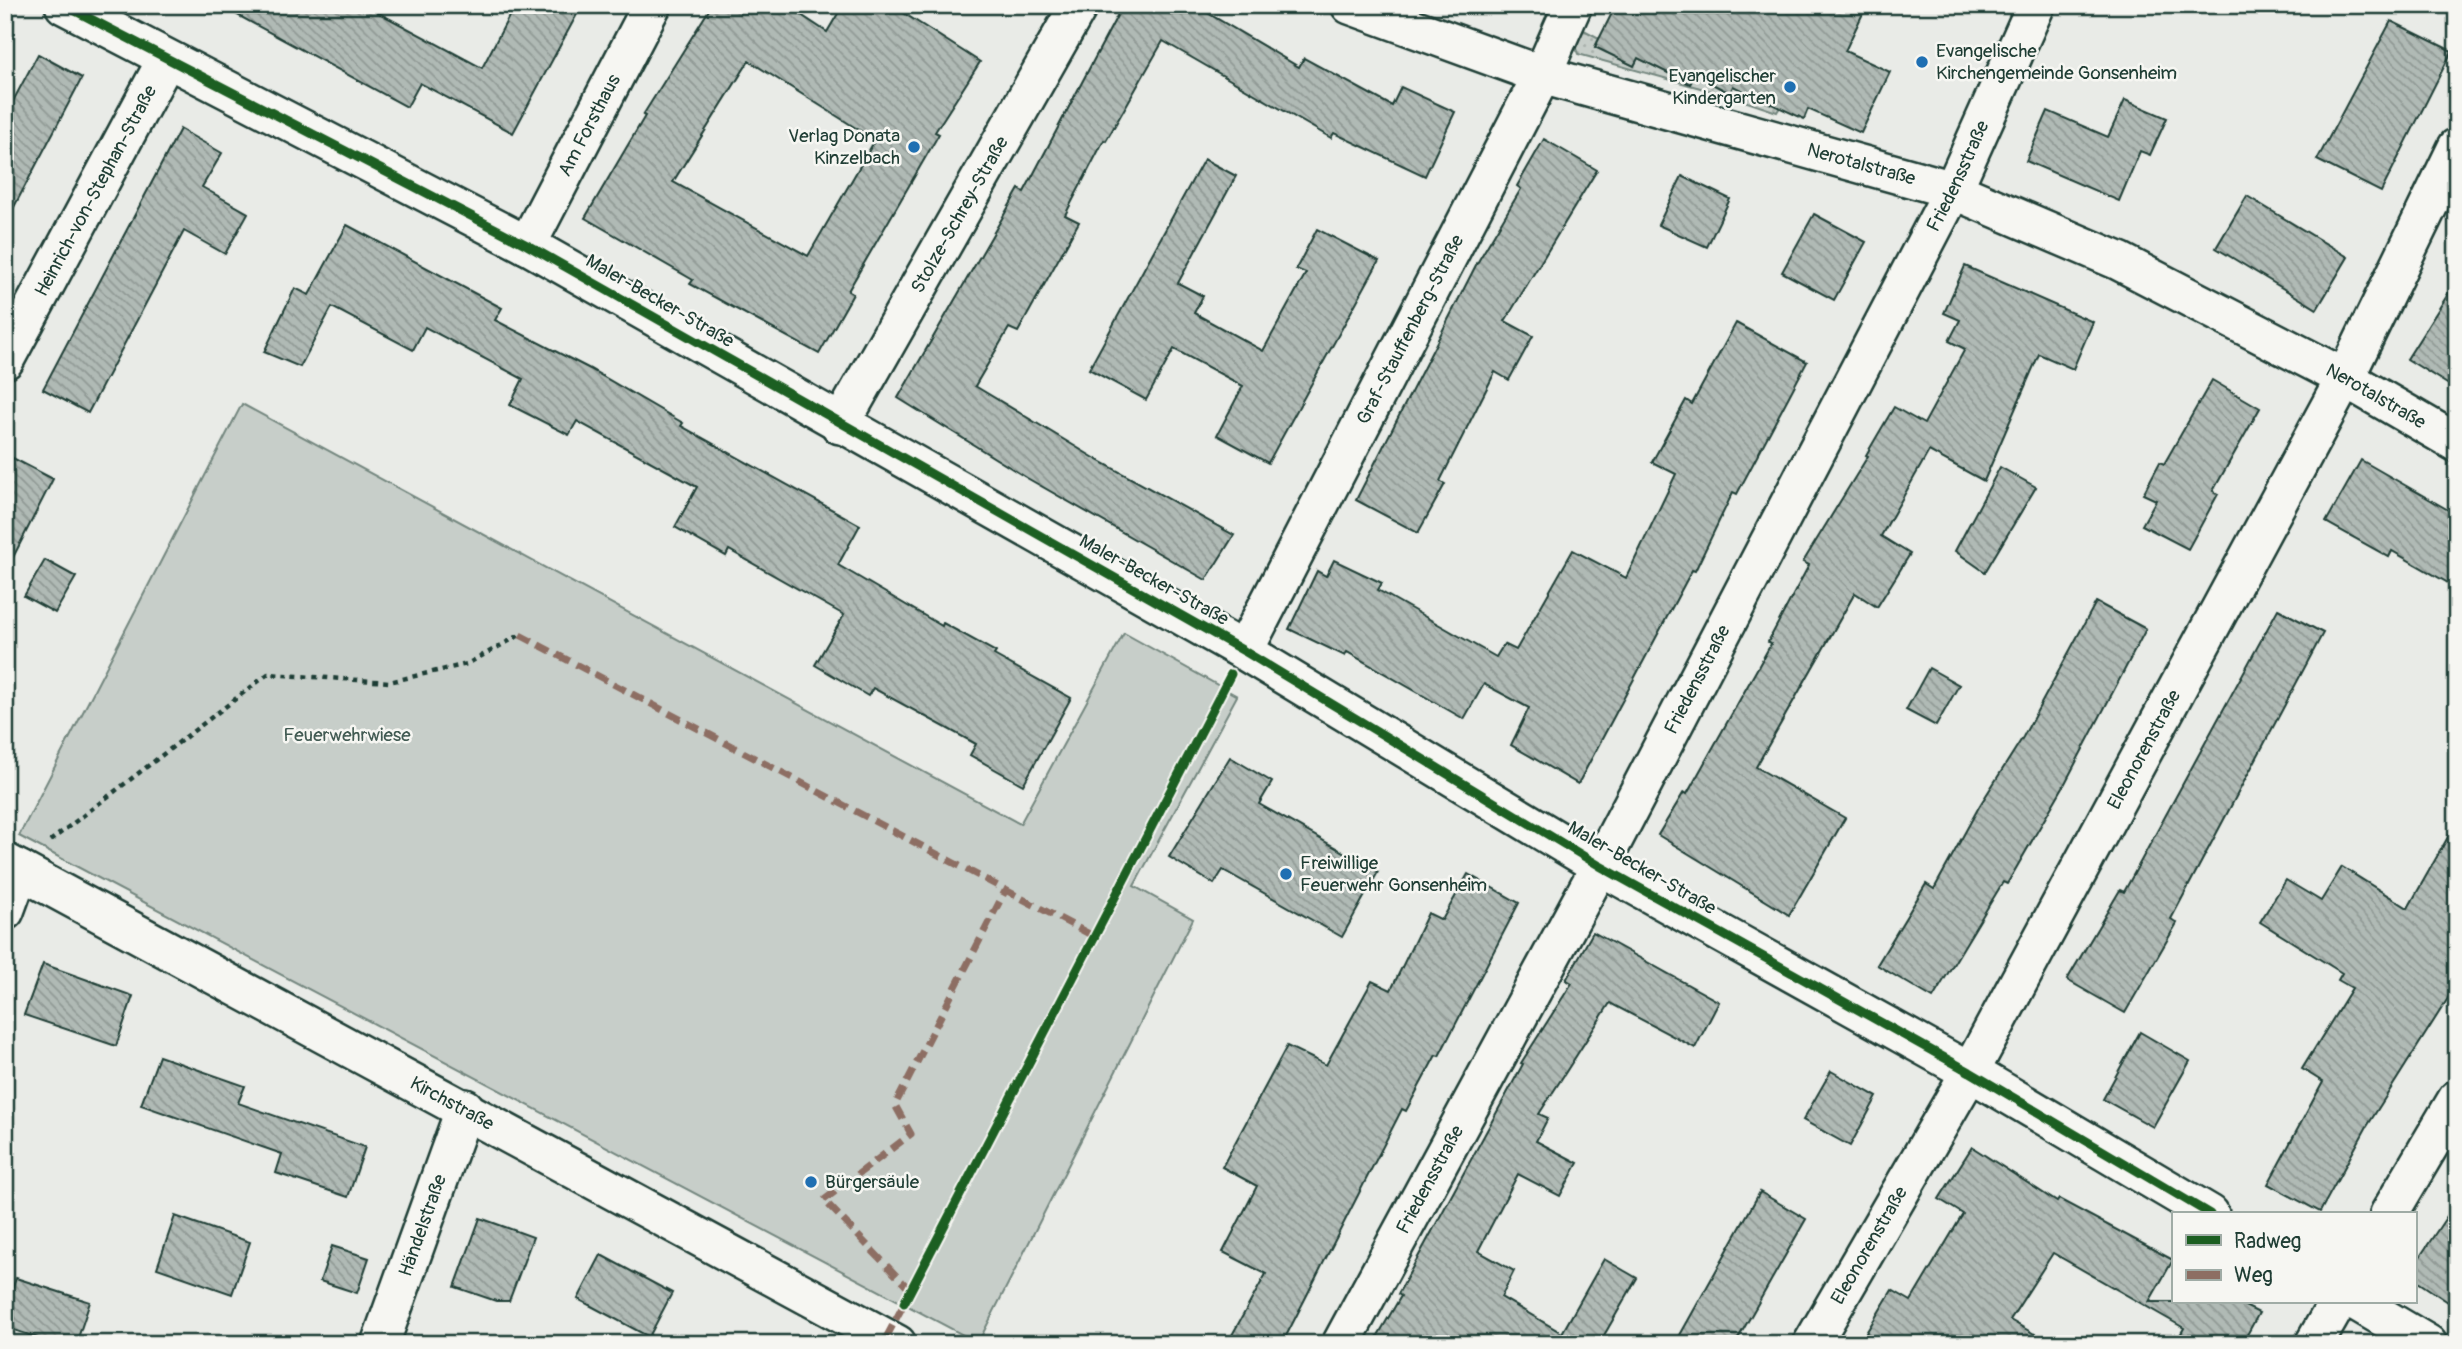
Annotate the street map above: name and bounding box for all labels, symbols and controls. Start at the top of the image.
place label: Evangelische Kirchengemeinde Gonsenheim [1936,39,2177,85]
marker: Evangelische Kirchengemeinde Gonsenheim [1914,54,1930,70]
place label: Evangelischer Kindergarten [1669,64,1776,110]
street label: Am Forsthaus [553,70,626,181]
marker: Evangelischer Kindergarten [1782,79,1798,95]
street label: Heinrich-von-Stephan-Straße [29,81,163,301]
street label: Friedensstraße [1921,116,1995,236]
place label: Verlag Donata Kinzelbach [788,124,900,170]
street label: Stolze-Schrey-Straße [906,131,1014,297]
street label: Nerotalstraße [1804,138,1919,191]
marker: Verlag Donata Kinzelbach [906,139,922,155]
street label: Graf-Stauffenberg-Straße [1351,230,1470,428]
street label: Maler-Becker-Straße [582,249,739,354]
street label: Nerotalstraße [2322,358,2431,435]
street label: Maler-Becker-Straße [1075,529,1234,631]
street label: Friedensstraße [1659,620,1736,738]
street label: Eleonorenstraße [2102,685,2187,814]
park label: Feuerwehrwiese [283,723,411,747]
street label: Maler-Becker-Straße [1564,816,1721,921]
place label: Freiwillige Feuerwehr Gonsenheim [1300,851,1487,897]
marker: Freiwillige Feuerwehr Gonsenheim [1278,866,1294,882]
street label: Kirchstraße [406,1071,499,1136]
street label: Friedensstraße [1391,1121,1470,1238]
place label: Bürgersäule [825,1170,920,1194]
street label: Händelstraße [393,1171,452,1280]
marker: Bürgersäule [803,1174,819,1190]
street label: Eleonorenstraße [1826,1182,1913,1309]
legend [2172,1212,2416,1304]
text: Radweg [2234,1228,2301,1255]
text: Weg [2234,1262,2273,1289]

